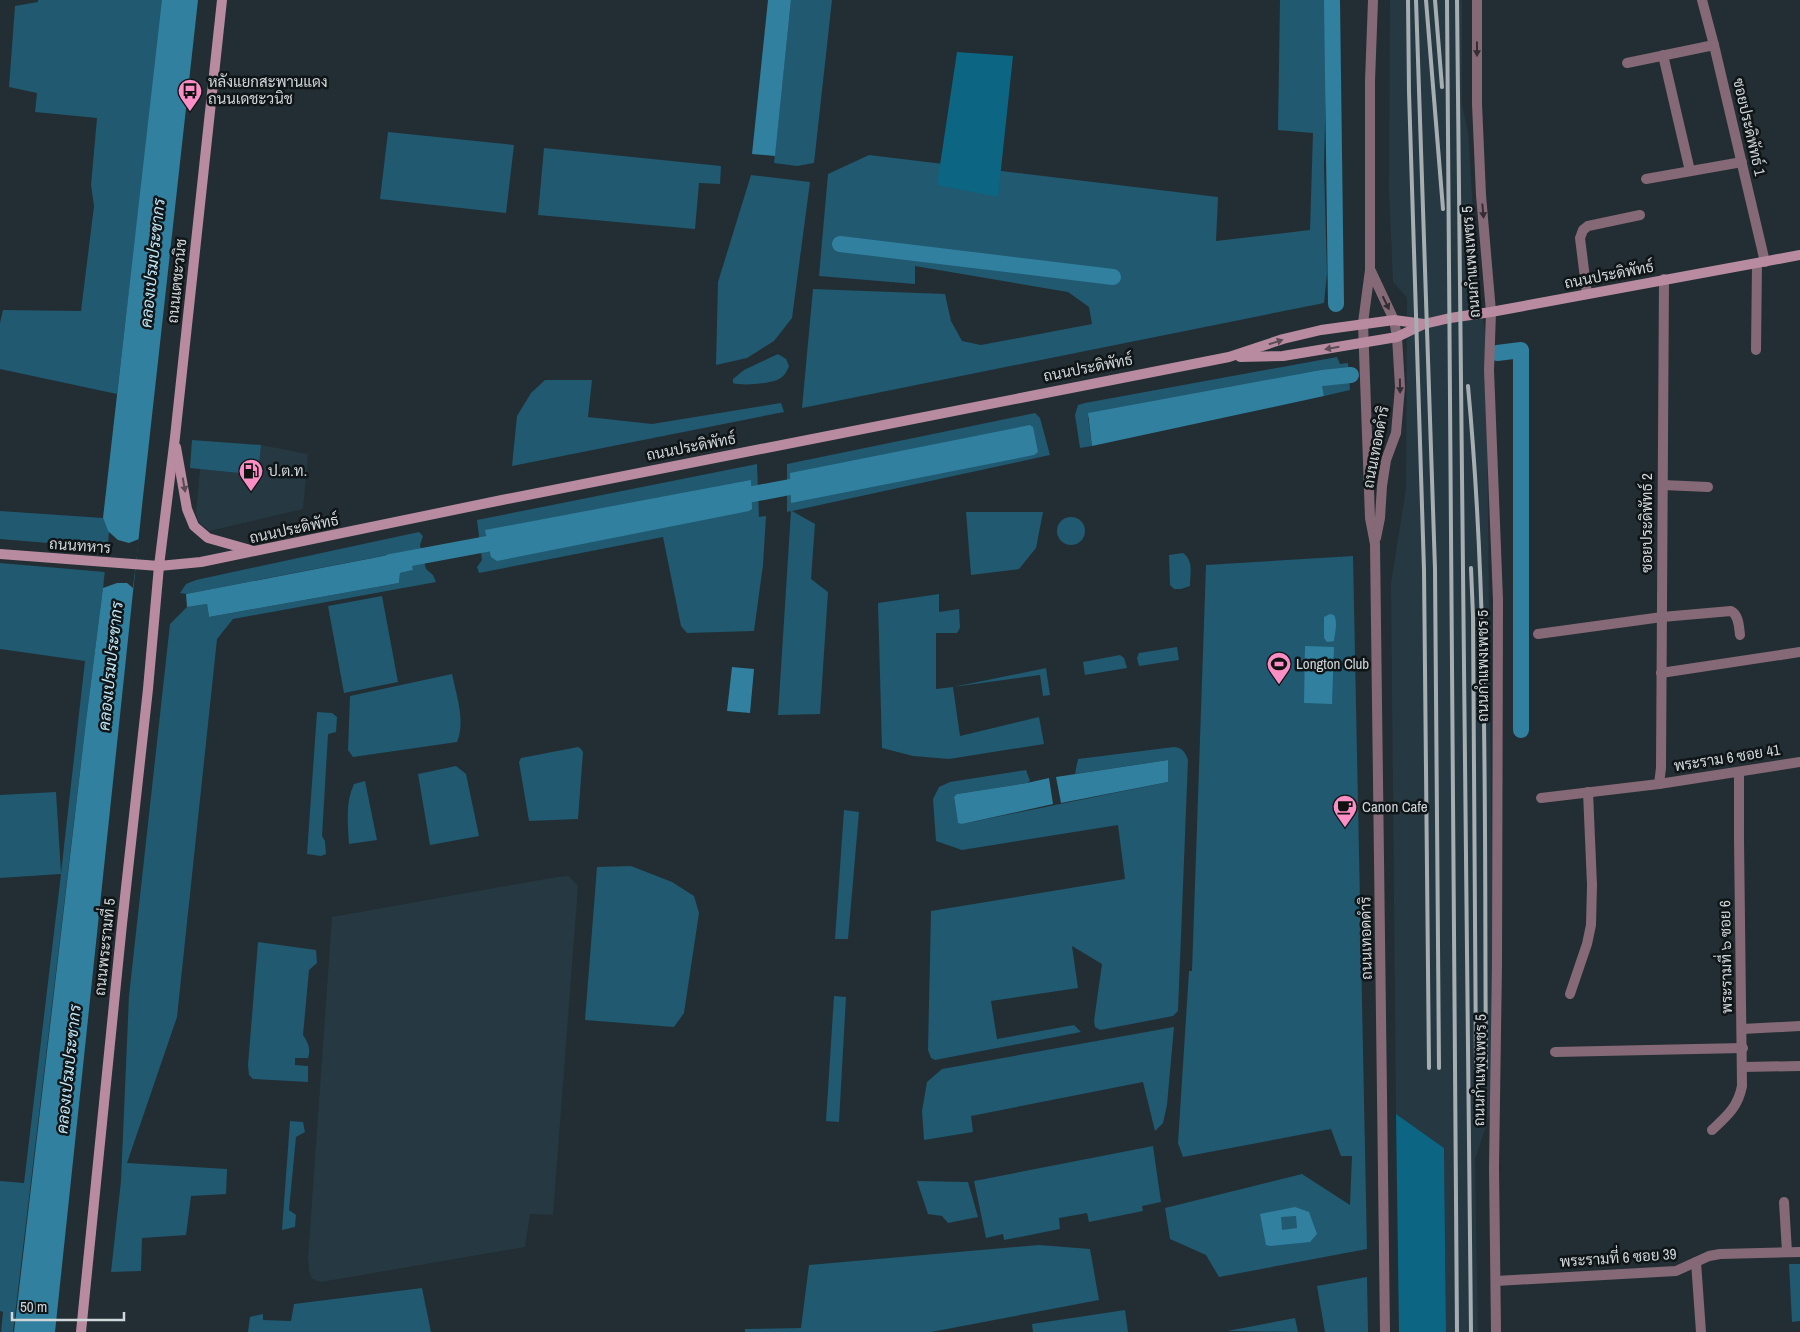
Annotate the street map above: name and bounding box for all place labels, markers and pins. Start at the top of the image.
place label: หลังแยกสะพานแดง ถนนเดชะวนิช [208,71,328,109]
bus stop icon: หลังแยกสะพานแดง ถนนเดชะวนิช [177,78,203,112]
fuel station icon: ป.ต.ท. [238,458,264,492]
place label: ป.ต.ท. [268,460,307,481]
sports icon: Longton Club [1266,651,1292,685]
place label: Longton Club [1296,653,1369,674]
cafe icon: Canon Cafe [1332,794,1358,828]
place label: Canon Cafe [1362,796,1428,817]

